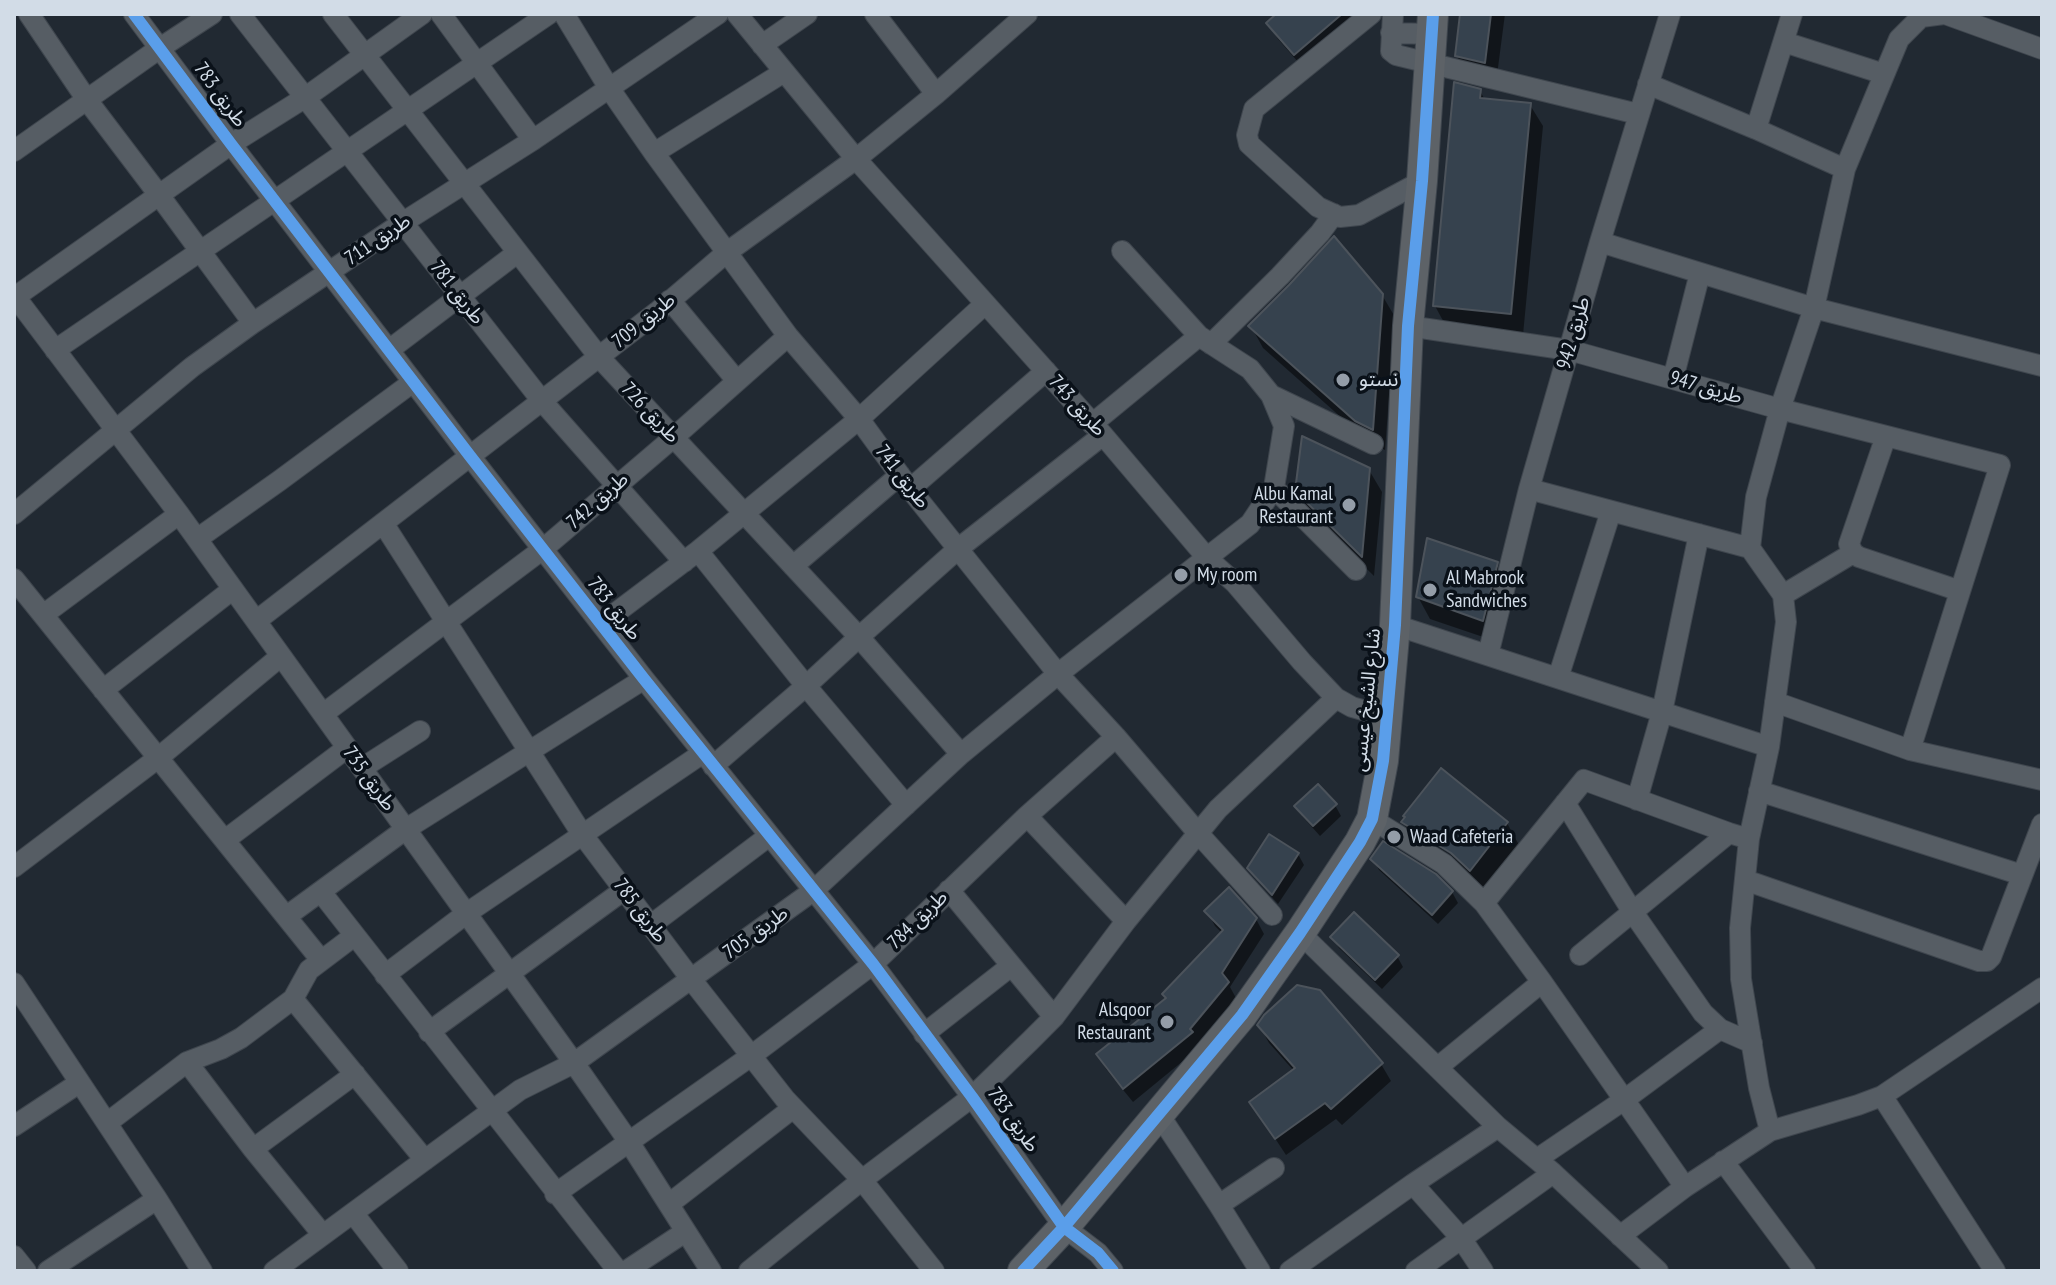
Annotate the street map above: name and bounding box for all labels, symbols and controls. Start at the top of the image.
street label: طريق 783 [188,58,252,132]
street label: طريق 711 [341,209,415,271]
street label: طريق 781 [425,256,489,330]
street label: طريق 709 [608,288,680,354]
street label: طريق 942 [1552,294,1596,372]
street label: طريق 947 [1667,366,1745,410]
place label: نستو [1359,368,1398,392]
street label: طريق 743 [1043,370,1111,442]
marker: نستو [1334,371,1352,389]
street label: طريق 726 [616,378,684,448]
street label: طريق 741 [870,440,934,514]
street label: طريق 742 [562,468,634,534]
place label: Albu Kamal Restaurant [1254,482,1333,529]
marker: Albu Kamal Restaurant [1340,496,1358,514]
place label: My room [1197,563,1257,587]
marker: My room [1172,566,1190,584]
place label: Al Mabrook Sandwiches [1446,566,1527,613]
street label: طريق 783 [582,572,646,646]
marker: Al Mabrook Sandwiches [1421,581,1439,599]
street label: شارع الشيخ عيسى [1348,627,1386,773]
street label: طريق 735 [337,742,401,816]
place label: Waad Cafeteria [1410,825,1513,849]
marker: Waad Cafeteria [1385,828,1403,846]
street label: طريق 785 [608,874,672,948]
street label: طريق 784 [883,886,953,954]
street label: طريق 705 [719,901,793,965]
place label: Alsqoor Restaurant [1077,998,1151,1045]
marker: Alsqoor Restaurant [1158,1013,1176,1031]
street label: طريق 783 [982,1083,1044,1157]

